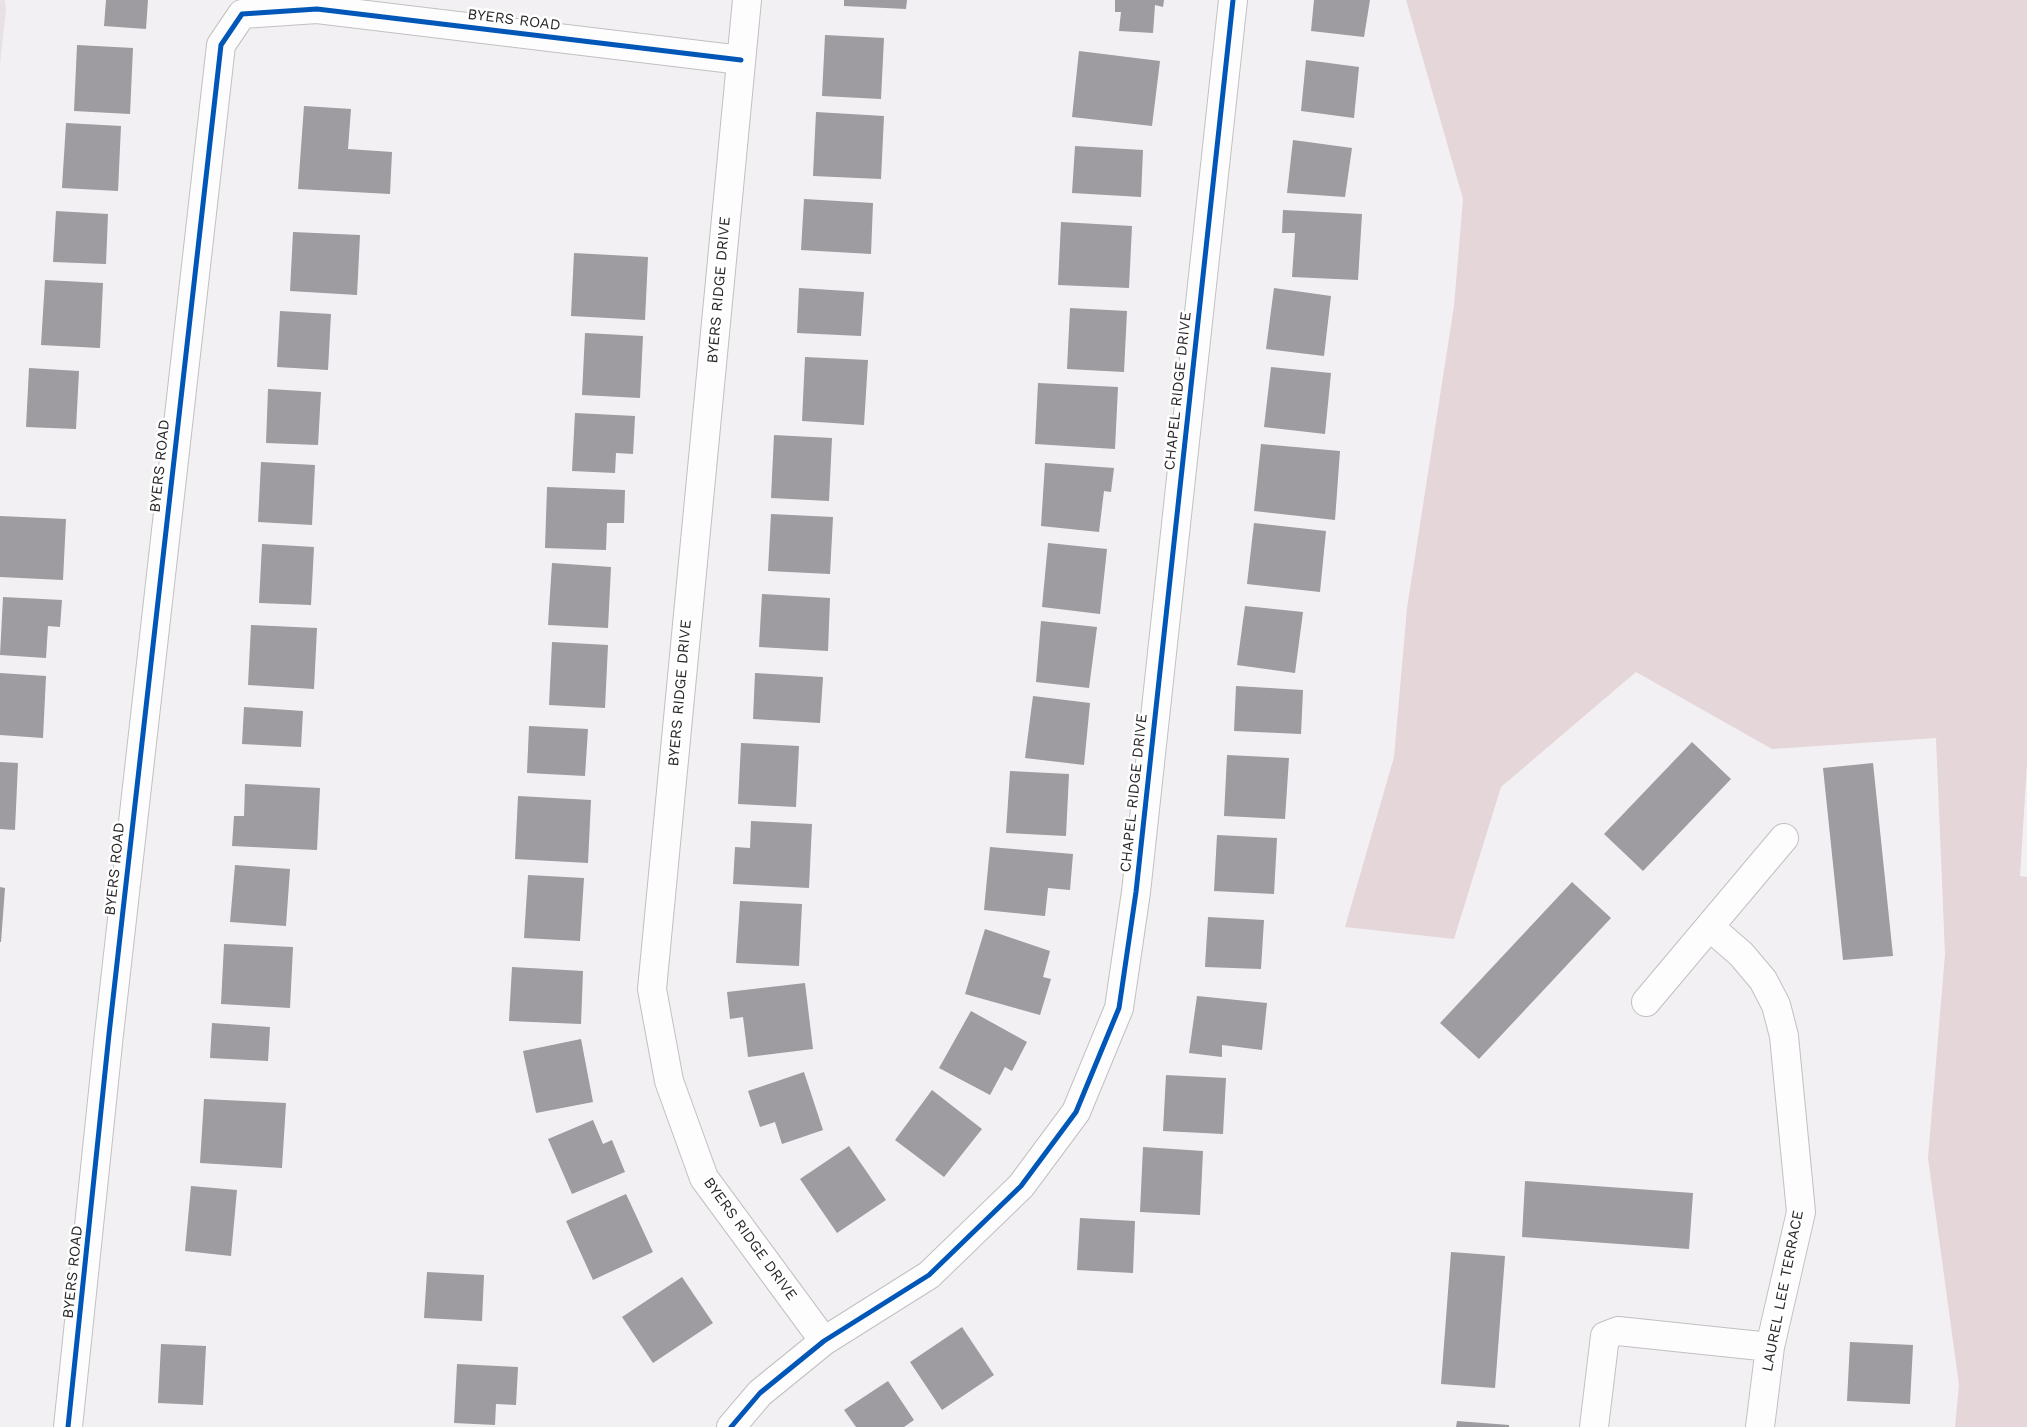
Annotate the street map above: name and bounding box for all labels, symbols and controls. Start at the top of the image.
street label: BYERS ROAD [466,5,562,35]
street label: BYERS RIDGE DRIVE [704,216,734,364]
street label: CHAPEL RIDGE DRIVE [1161,311,1195,471]
street label: BYERS ROAD [146,419,174,513]
street label: BYERS RIDGE DRIVE [665,619,695,767]
street label: CHAPEL RIDGE DRIVE [1117,713,1151,873]
street label: BYERS ROAD [101,822,129,916]
street label: BYERS RIDGE DRIVE [699,1174,801,1304]
street label: LAUREL LEE TERRACE [1759,1209,1807,1373]
street label: BYERS ROAD [59,1225,87,1319]

